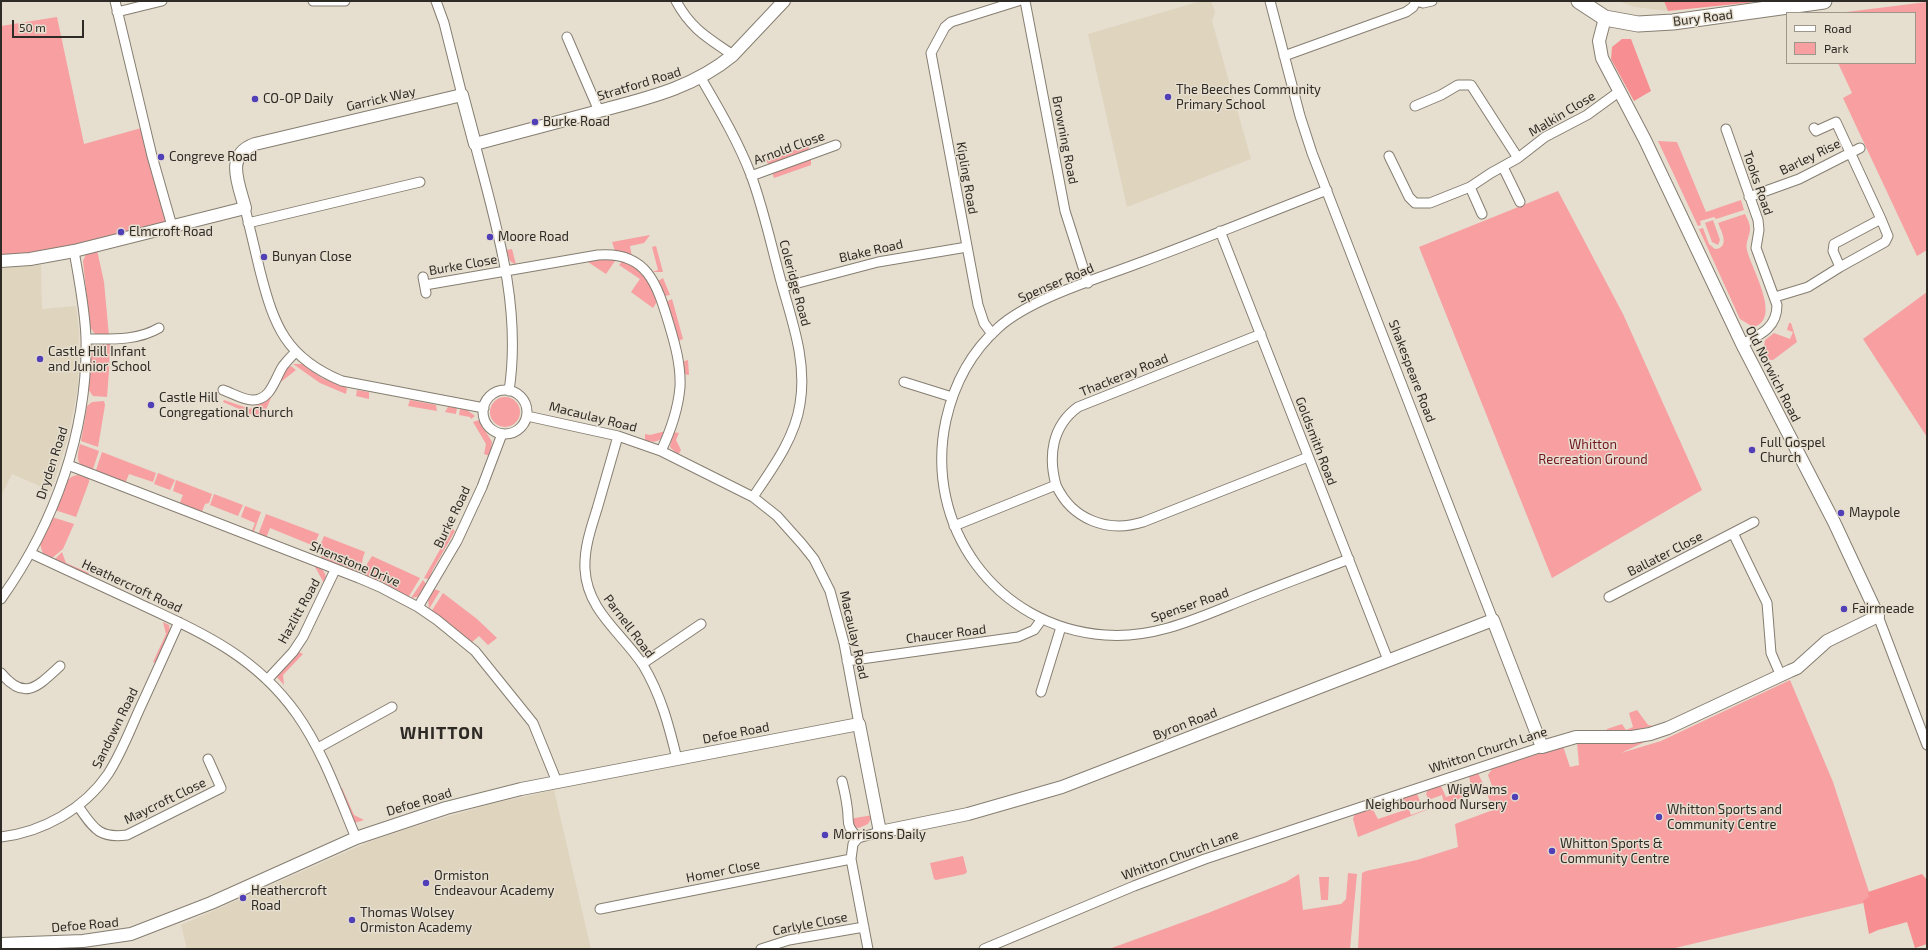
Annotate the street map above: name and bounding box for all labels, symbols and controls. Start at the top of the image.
street label: Bury Road [1672,7,1734,29]
scale bar [14,12,86,38]
legend [1786,12,1916,64]
text: 50 m [19,20,46,34]
text: Road [1824,21,1852,35]
text: Park [1824,41,1849,55]
street label: Stratford Road [595,64,683,104]
place label: The Beeches Community Primary School [1176,82,1321,113]
street label: Garrick Way [345,83,417,115]
street label: Malkin Close [1526,88,1598,140]
place label: CO-OP Daily [263,91,333,107]
marker: The Beeches Community Primary School [1163,92,1173,102]
marker: CO-OP Daily [250,94,260,104]
street label: Browning Road [1049,95,1081,185]
place label: Burke Road [543,114,610,130]
marker: Burke Road [530,117,540,127]
street label: Arnold Close [751,128,827,168]
street label: Barley Rise [1777,136,1843,178]
street label: Kipling Road [953,141,981,215]
place label: Congreve Road [169,149,257,165]
street label: Tooks Road [1740,149,1776,217]
marker: Congreve Road [156,152,166,162]
place label: Elmcroft Road [129,224,213,240]
marker: Elmcroft Road [116,227,126,237]
place label: Moore Road [498,229,569,245]
marker: Moore Road [485,232,495,242]
street label: Blake Road [837,236,905,266]
street label: Coleridge Road [776,238,814,328]
place label: Bunyan Close [272,249,352,265]
street label: Burke Close [428,251,498,279]
marker: Bunyan Close [259,252,269,262]
street label: Spenser Road [1016,260,1096,306]
street label: Shakespeare Road [1385,318,1439,424]
street label: Old Norwich Road [1742,324,1804,424]
place label: Castle Hill Infant and Junior School [48,344,151,375]
street label: Thackeray Road [1077,350,1171,400]
marker: Castle Hill Infant and Junior School [35,354,45,364]
place label: Castle Hill Congregational Church [159,390,293,421]
street label: Goldsmith Road [1292,395,1340,487]
street label: Macaulay Road [547,399,639,435]
marker: Castle Hill Congregational Church [146,400,156,410]
street label: Dryden Road [33,425,71,501]
place label: Full Gospel Church [1760,435,1825,466]
park label: Whitton Recreation Ground [1538,437,1648,468]
marker: Full Gospel Church [1747,445,1757,455]
street label: Burke Road [430,484,474,550]
place label: Maypole [1849,505,1900,521]
marker: Maypole [1836,508,1846,518]
street label: Ballater Close [1625,528,1705,580]
street label: Shenstone Drive [307,538,403,590]
street label: Heathercroft Road [79,556,185,616]
street label: Hazlitt Road [275,576,323,646]
street label: Spenser Road [1149,584,1231,626]
street label: Macaulay Road [836,589,872,681]
street label: Parnell Road [600,591,658,661]
place label: Fairmeade [1852,601,1914,617]
marker: Fairmeade [1839,604,1849,614]
street label: Chaucer Road [905,621,987,647]
street label: Sandown Road [89,685,141,771]
street label: Byron Road [1151,705,1219,743]
street label: Defoe Road [701,719,771,747]
district label: WHITTON [400,723,484,743]
street label: Whitton Church Lane [1427,724,1549,776]
street label: Maycroft Close [122,774,208,828]
place label: WigWams Neighbourhood Nursery [1365,782,1507,813]
street label: Defoe Road [384,785,454,819]
marker: WigWams Neighbourhood Nursery [1510,792,1520,802]
place label: Whitton Sports and Community Centre [1667,802,1782,833]
marker: Whitton Sports and Community Centre [1654,812,1664,822]
place label: Morrisons Daily [833,827,926,843]
street label: Whitton Church Lane [1119,827,1241,883]
marker: Morrisons Daily [820,830,830,840]
place label: Whitton Sports & Community Centre [1560,836,1669,867]
marker: Whitton Sports & Community Centre [1547,846,1557,856]
street label: Homer Close [685,856,761,886]
place label: Ormiston Endeavour Academy [434,868,554,899]
marker: Ormiston Endeavour Academy [421,878,431,888]
place label: Heathercroft Road [251,883,327,914]
marker: Heathercroft Road [238,893,248,903]
place label: Thomas Wolsey Ormiston Academy [360,905,472,936]
street label: Carlyle Close [771,909,849,939]
street label: Defoe Road [51,914,119,936]
marker: Thomas Wolsey Ormiston Academy [347,915,357,925]

